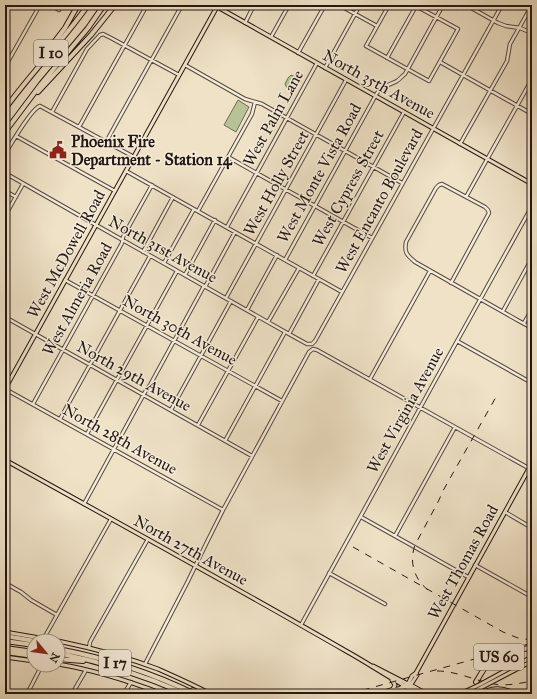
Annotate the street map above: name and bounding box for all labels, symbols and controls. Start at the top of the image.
road number: I 10 [34,40,68,66]
street label: North 35th Avenue [320,45,439,123]
street label: West Palm Lane [239,66,307,169]
street label: West Monte Vista Road [273,100,365,246]
street label: West Encanto Boulevard [331,125,427,277]
street label: West Cypress Street [308,126,388,249]
street label: West Holly Street [239,127,313,239]
place label: Phoenix Fire Department - Station 14 [71,132,233,170]
public building icon: Phoenix Fire Department - Station 14 [48,140,68,160]
street label: West McDowell Road [23,187,109,321]
street label: North 31st Avenue [105,211,221,287]
street label: West Almeria Road [38,239,116,359]
street label: North 30th Avenue [120,291,241,369]
street label: North 29th Avenue [73,337,195,415]
street label: West Virginia Avenue [363,344,448,477]
street label: North 28th Avenue [59,400,181,478]
street label: West Thomas Road [424,502,502,622]
street label: North 27th Avenue [131,511,252,589]
north arrow [26,633,66,673]
road number: US 60 [474,644,524,670]
text: N [46,650,62,665]
road number: I 17 [99,650,131,676]

